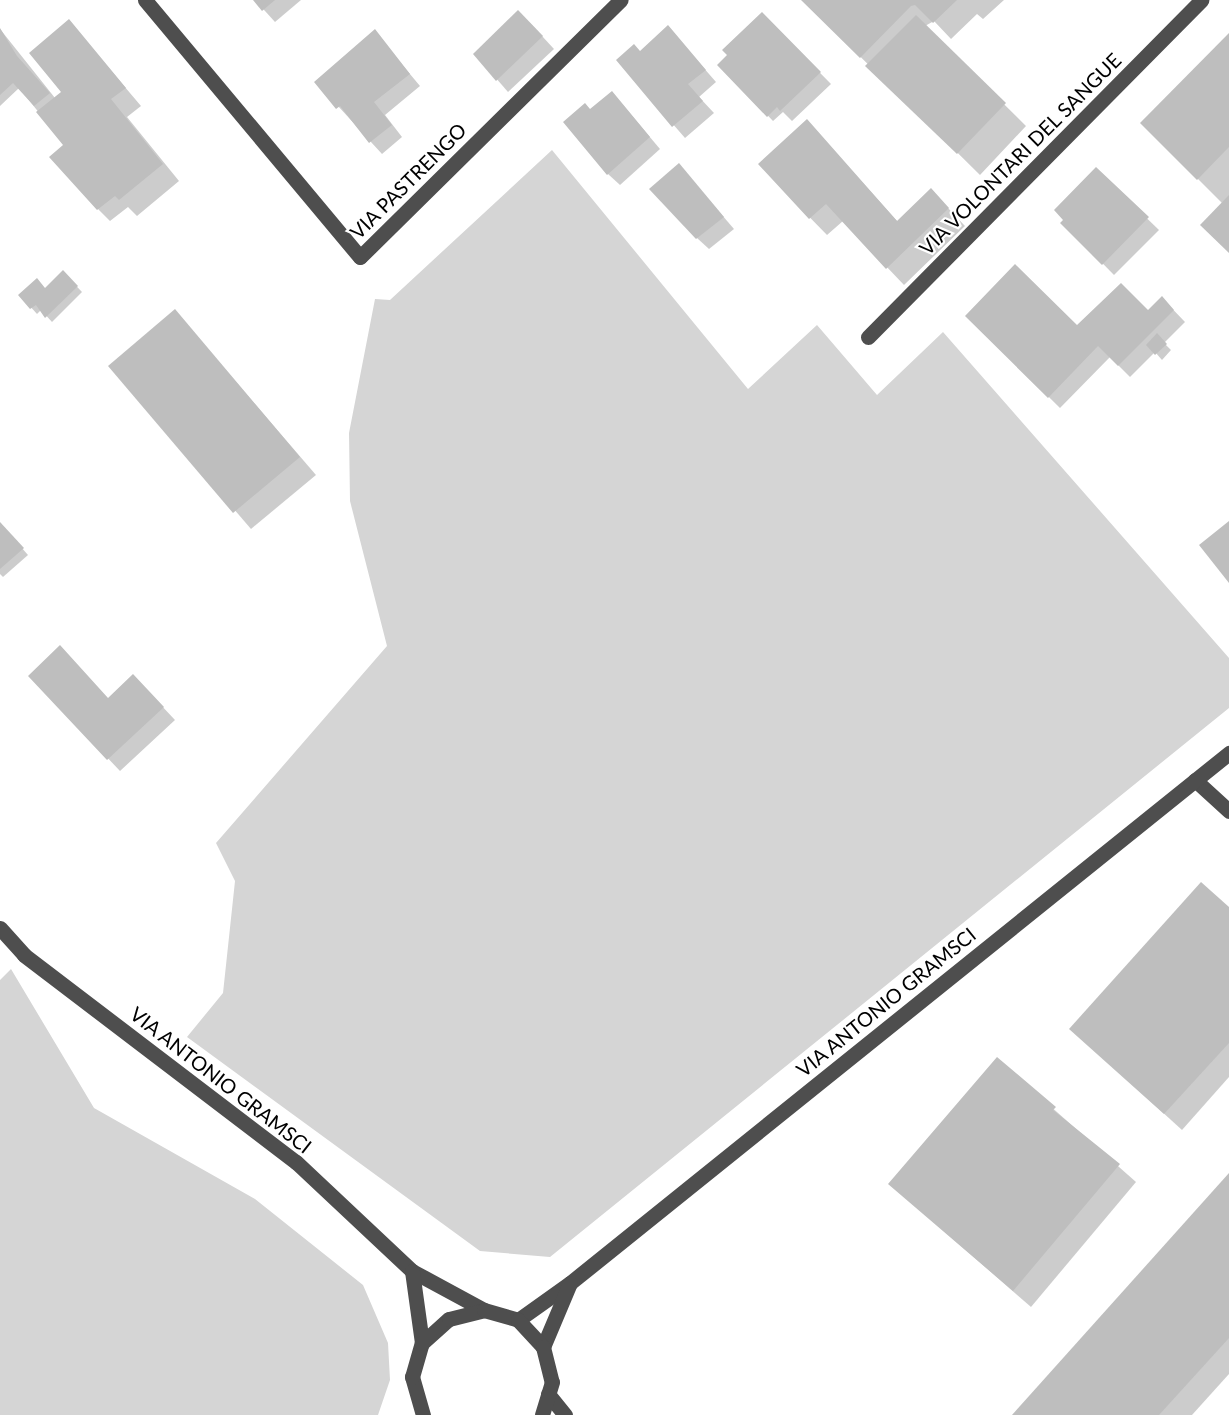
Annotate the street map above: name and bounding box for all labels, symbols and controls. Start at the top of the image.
street label: VIA VOLONTARI DEL SANGUE [913,47,1127,261]
street label: VIA PASTRENGO [345,118,471,244]
street label: VIA ANTONIO GRAMSCI [791,922,981,1082]
street label: VIA ANTONIO GRAMSCI [125,1001,317,1159]

